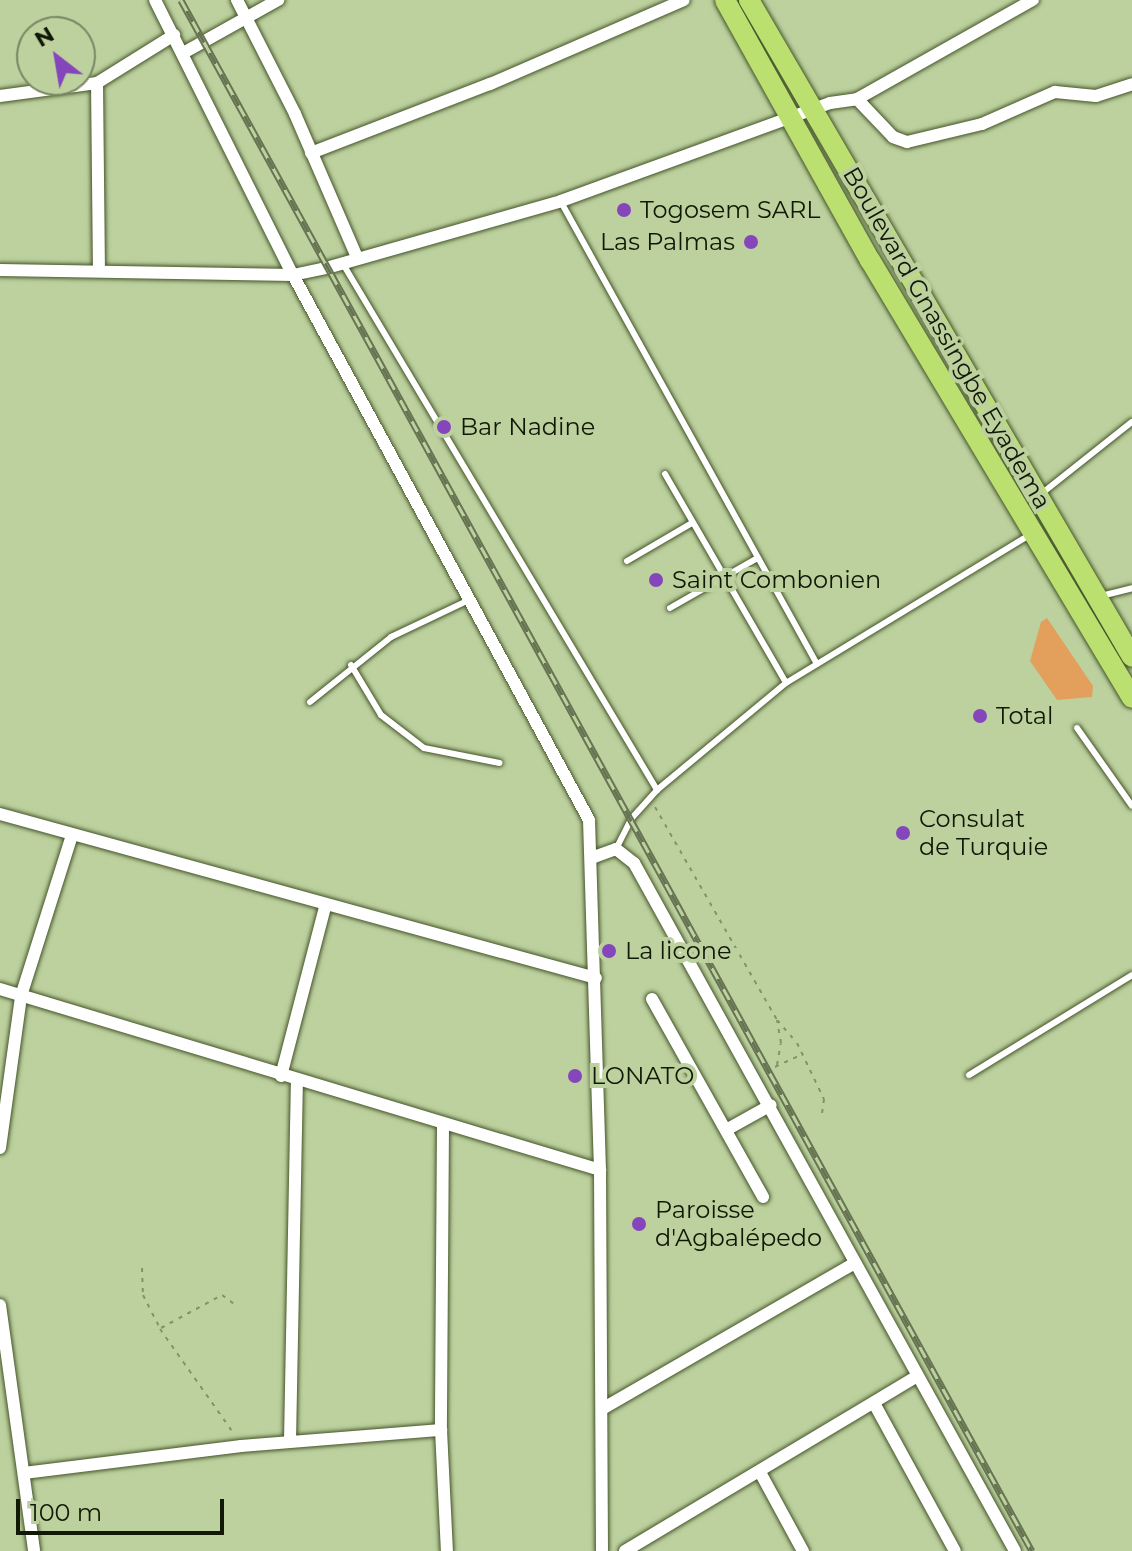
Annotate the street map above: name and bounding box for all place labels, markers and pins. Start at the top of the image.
place label: Togosem SARL [640,196,820,224]
marker: Togosem SARL [615,201,633,219]
place label: Las Palmas [600,228,735,256]
marker: Las Palmas [742,233,760,251]
place label: Bar Nadine [460,413,595,441]
marker: Bar Nadine [435,418,453,436]
place label: Saint Combonien [672,566,881,594]
marker: Saint Combonien [647,571,665,589]
place label: Total [996,702,1053,730]
marker: Total [971,707,989,725]
place label: Consulat de Turquie [919,805,1048,861]
marker: Consulat de Turquie [894,824,912,842]
place label: La licone [625,937,732,965]
marker: La licone [600,942,618,960]
place label: LONATO [591,1062,694,1090]
marker: LONATO [566,1067,584,1085]
place label: Paroisse d'Agbalépedo [655,1196,822,1252]
marker: Paroisse d'Agbalépedo [630,1215,648,1233]

